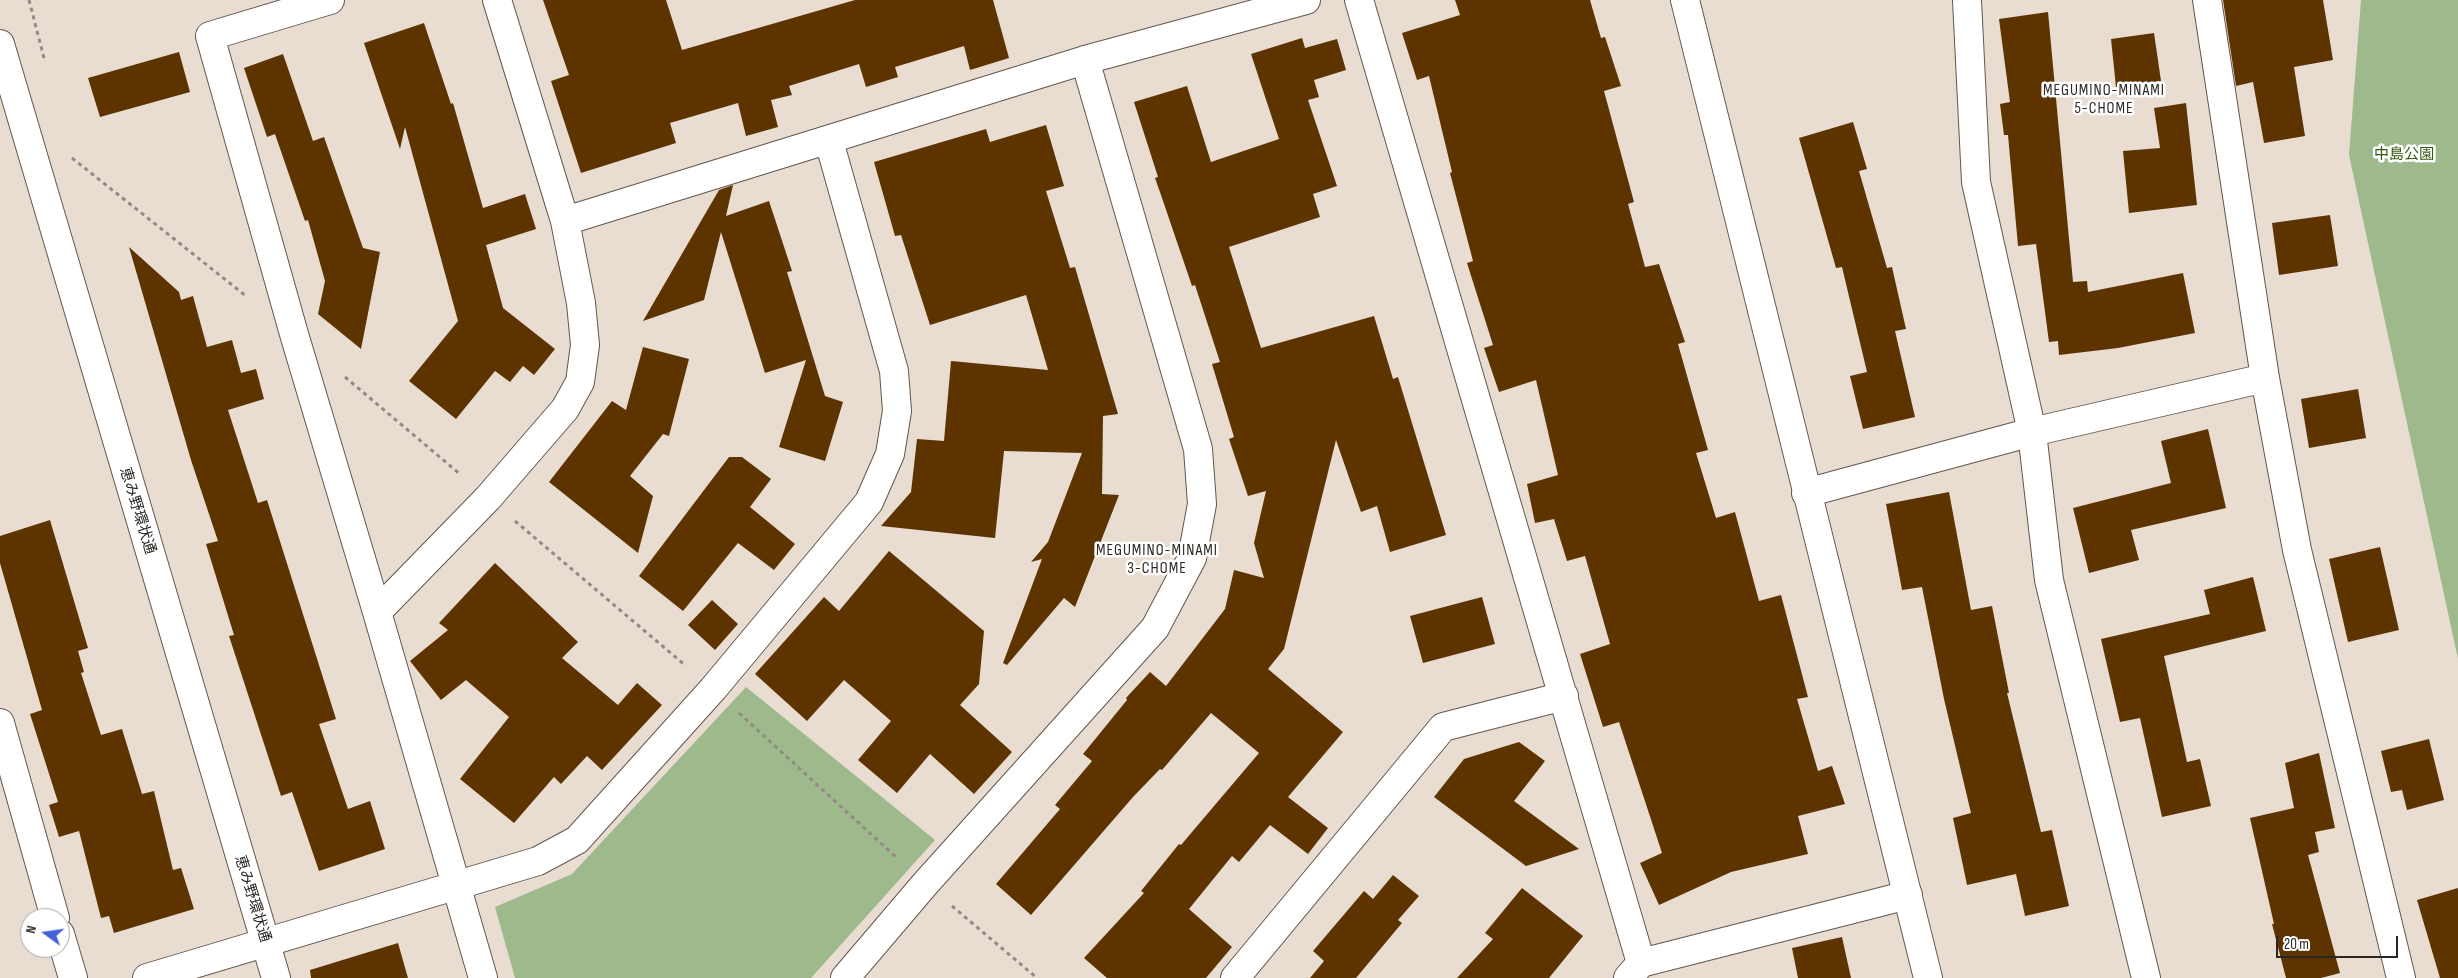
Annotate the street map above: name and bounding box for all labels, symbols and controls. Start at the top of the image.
district label: MEGUMINO-MINAMI 5-CHOME [2041,81,2167,119]
park label: 中島公園 [2374,146,2434,164]
street label: 恵み野環状通 [115,465,159,557]
district label: MEGUMINO-MINAMI 3-CHOME [1094,541,1220,579]
street label: 恵み野環状通 [230,853,274,945]
north arrow [20,908,70,958]
text: N [22,924,40,935]
scale bar [2278,926,2400,958]
text: 20 m [2284,935,2309,954]

